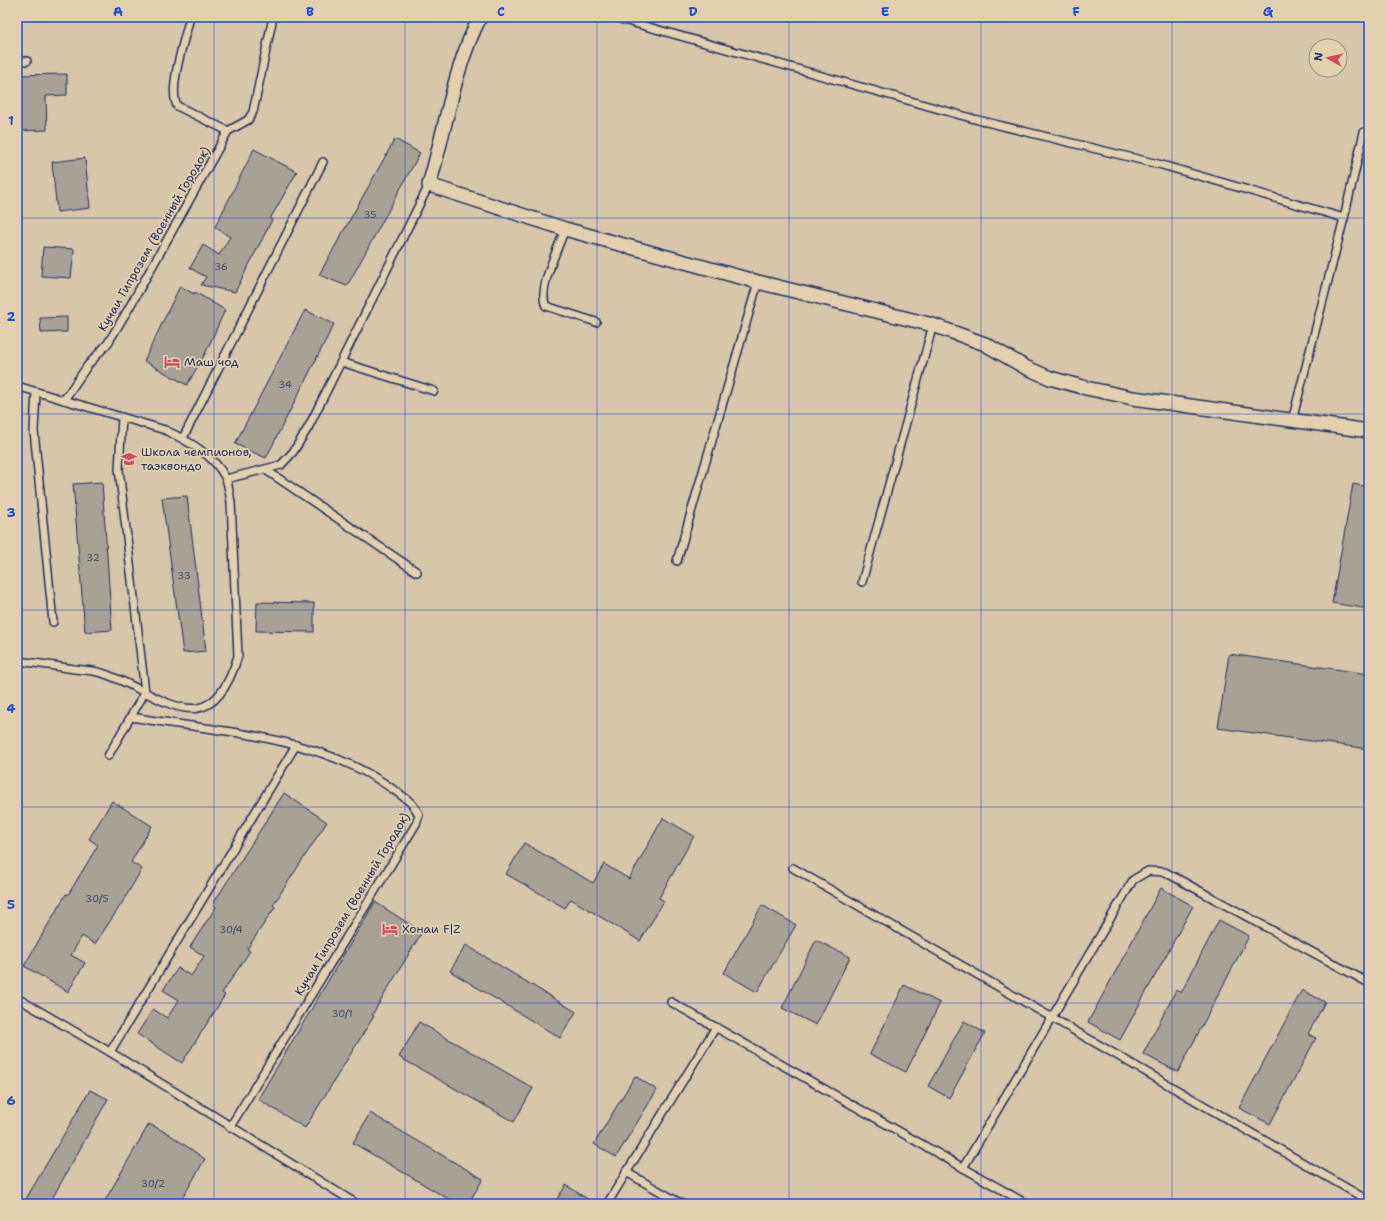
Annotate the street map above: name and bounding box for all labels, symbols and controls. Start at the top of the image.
text: A [113,3,123,20]
text: B [306,3,314,20]
text: C [497,3,505,20]
text: D [688,3,698,20]
text: E [881,3,890,20]
text: F [1072,3,1080,20]
text: G [1263,3,1274,20]
north arrow [1308,38,1348,78]
text: N [1311,51,1327,62]
text: 1 [8,112,14,129]
street label: Кучаи Гипрозем (Военный Городок) [94,144,214,334]
house number: 35 [364,208,376,221]
house number: 36 [214,260,228,273]
text: 2 [6,308,16,325]
hotel icon: Маш чод [163,353,181,371]
place label: Маш чод [184,354,239,370]
house number: 34 [278,378,292,391]
place label: Школа чемпионов, таэквондо [141,444,252,474]
school or university icon: Школа чемпионов, таэквондо [120,450,138,468]
text: 3 [6,504,16,521]
house number: 32 [86,551,100,564]
house number: 33 [177,569,191,582]
text: 4 [6,700,16,717]
street label: Кучаи Гипрозем (Военный Городок) [291,809,413,998]
house number: 30/5 [85,892,109,905]
text: 5 [7,896,15,913]
hotel icon: Хонаи F|Z [381,920,399,938]
place label: Хонаи F|Z [402,921,461,937]
house number: 30/4 [219,923,243,936]
house number: 30/1 [331,1007,353,1020]
text: 6 [6,1092,16,1109]
house number: 30/2 [141,1177,165,1190]

